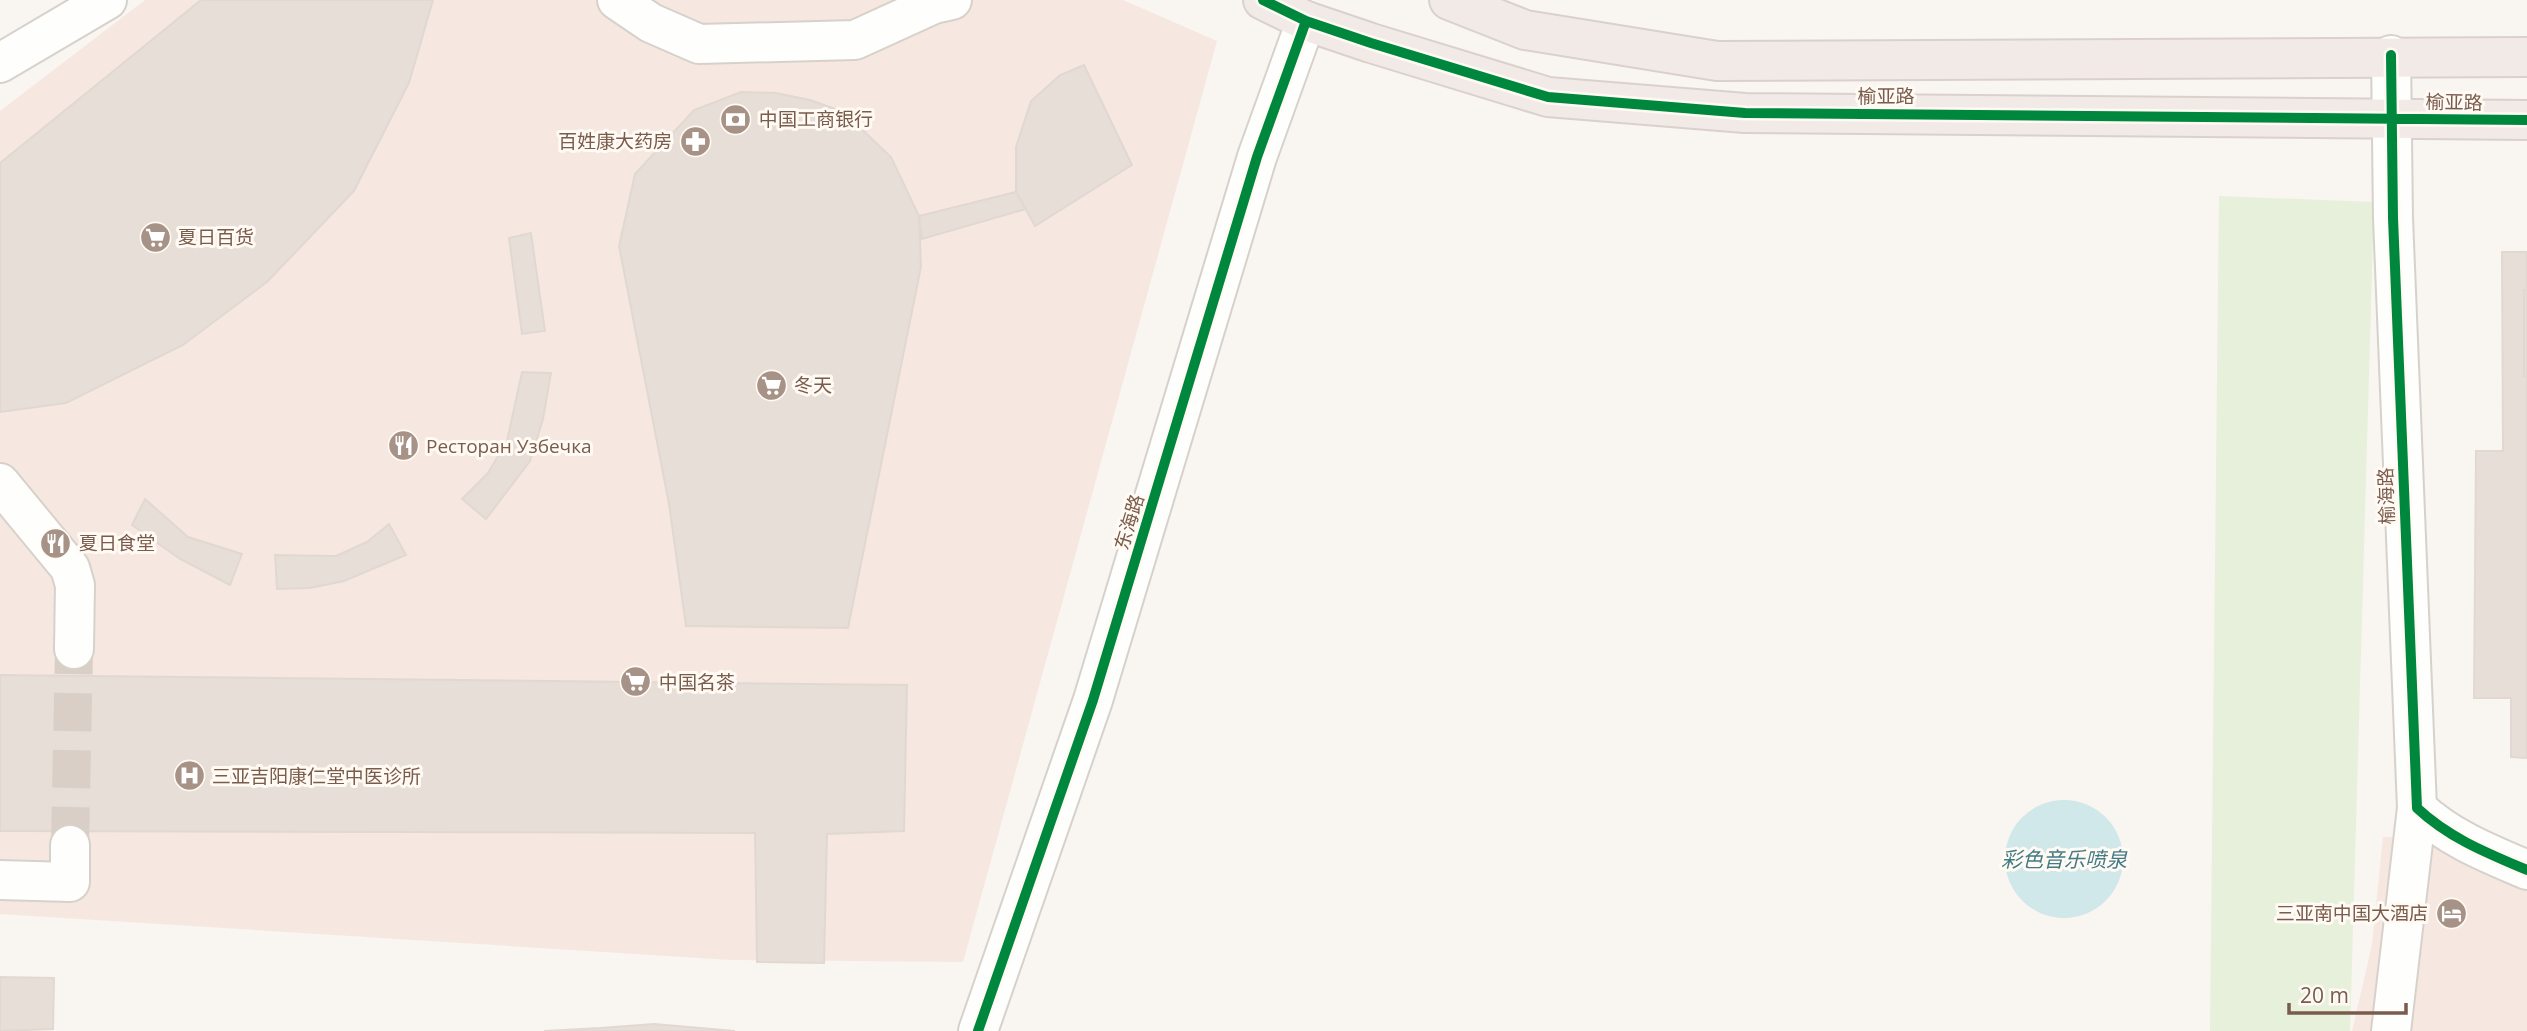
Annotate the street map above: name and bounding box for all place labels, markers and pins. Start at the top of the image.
bank icon: 中国工商银行 [719,102,753,136]
place label: 中国工商银行 [759,106,873,132]
pharmacy icon: 百姓康大药房 [678,124,712,158]
place label: 百姓康大药房 [558,128,672,154]
supermarket icon: 夏日百货 [138,220,172,254]
place label: 夏日百货 [178,224,254,250]
supermarket icon: 冬天 [754,368,788,402]
place label: 冬天 [794,372,832,398]
restaurant icon: Ресторан Узбечка [386,429,420,463]
place label: Ресторан Узбечка [426,433,592,459]
restaurant icon: 夏日食堂 [39,526,73,560]
place label: 夏日食堂 [79,530,155,556]
supermarket icon: 中国名茶 [619,665,653,699]
place label: 中国名茶 [659,669,735,695]
hospital icon: 三亚吉阳康仁堂中医诊所 [172,759,206,793]
place label: 三亚吉阳康仁堂中医诊所 [212,763,421,789]
hotel icon: 三亚南中国大酒店 [2434,896,2468,930]
place label: 三亚南中国大酒店 [2276,900,2428,926]

